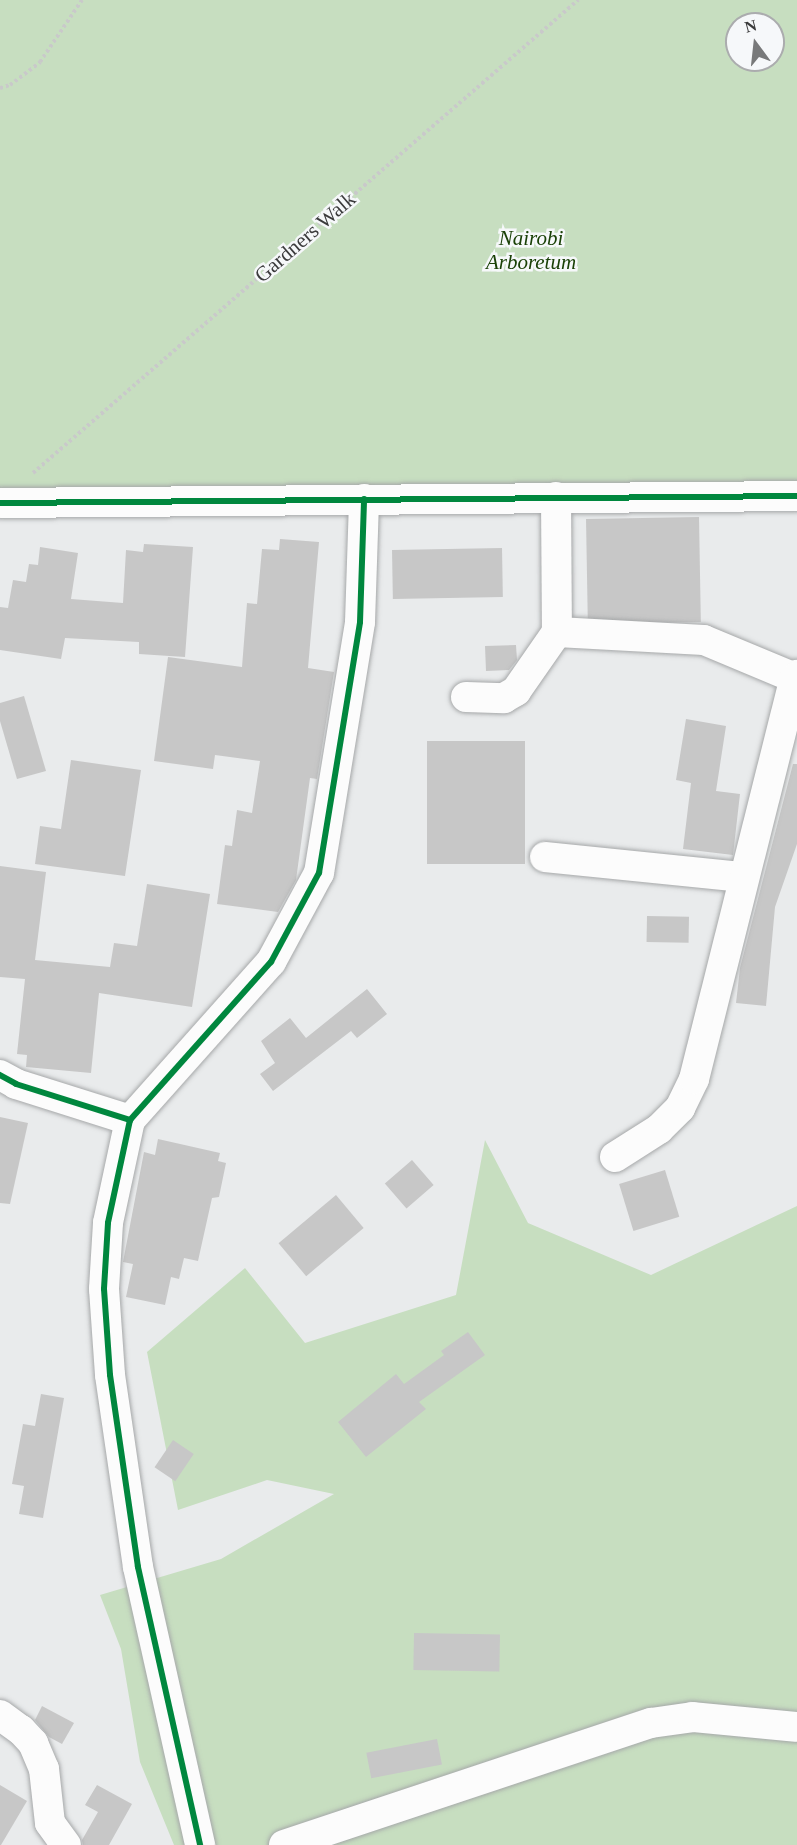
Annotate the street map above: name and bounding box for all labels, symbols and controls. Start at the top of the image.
north arrow [725,12,785,72]
text: N [743,16,759,36]
street label: Gardners Walk [249,186,361,288]
park label: Nairobi Arboretum [486,225,576,275]

